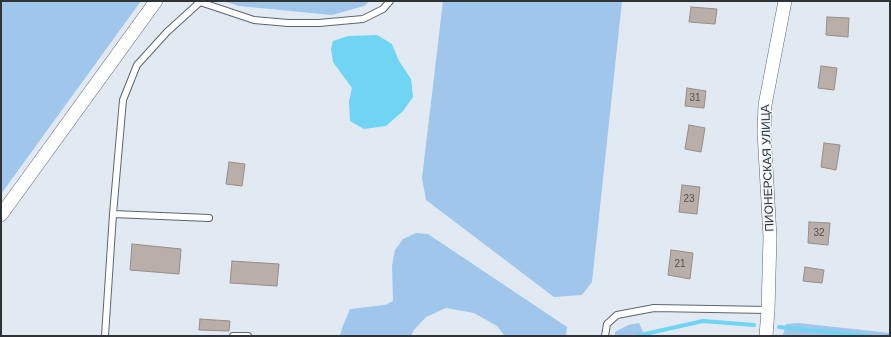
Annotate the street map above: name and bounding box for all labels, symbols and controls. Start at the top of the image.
house number: 31 [689,92,701,104]
street label: ПИОНЕРСКАЯ УЛИЦА [759,104,777,232]
house number: 23 [683,193,695,205]
house number: 32 [813,227,825,239]
house number: 21 [674,258,686,270]

